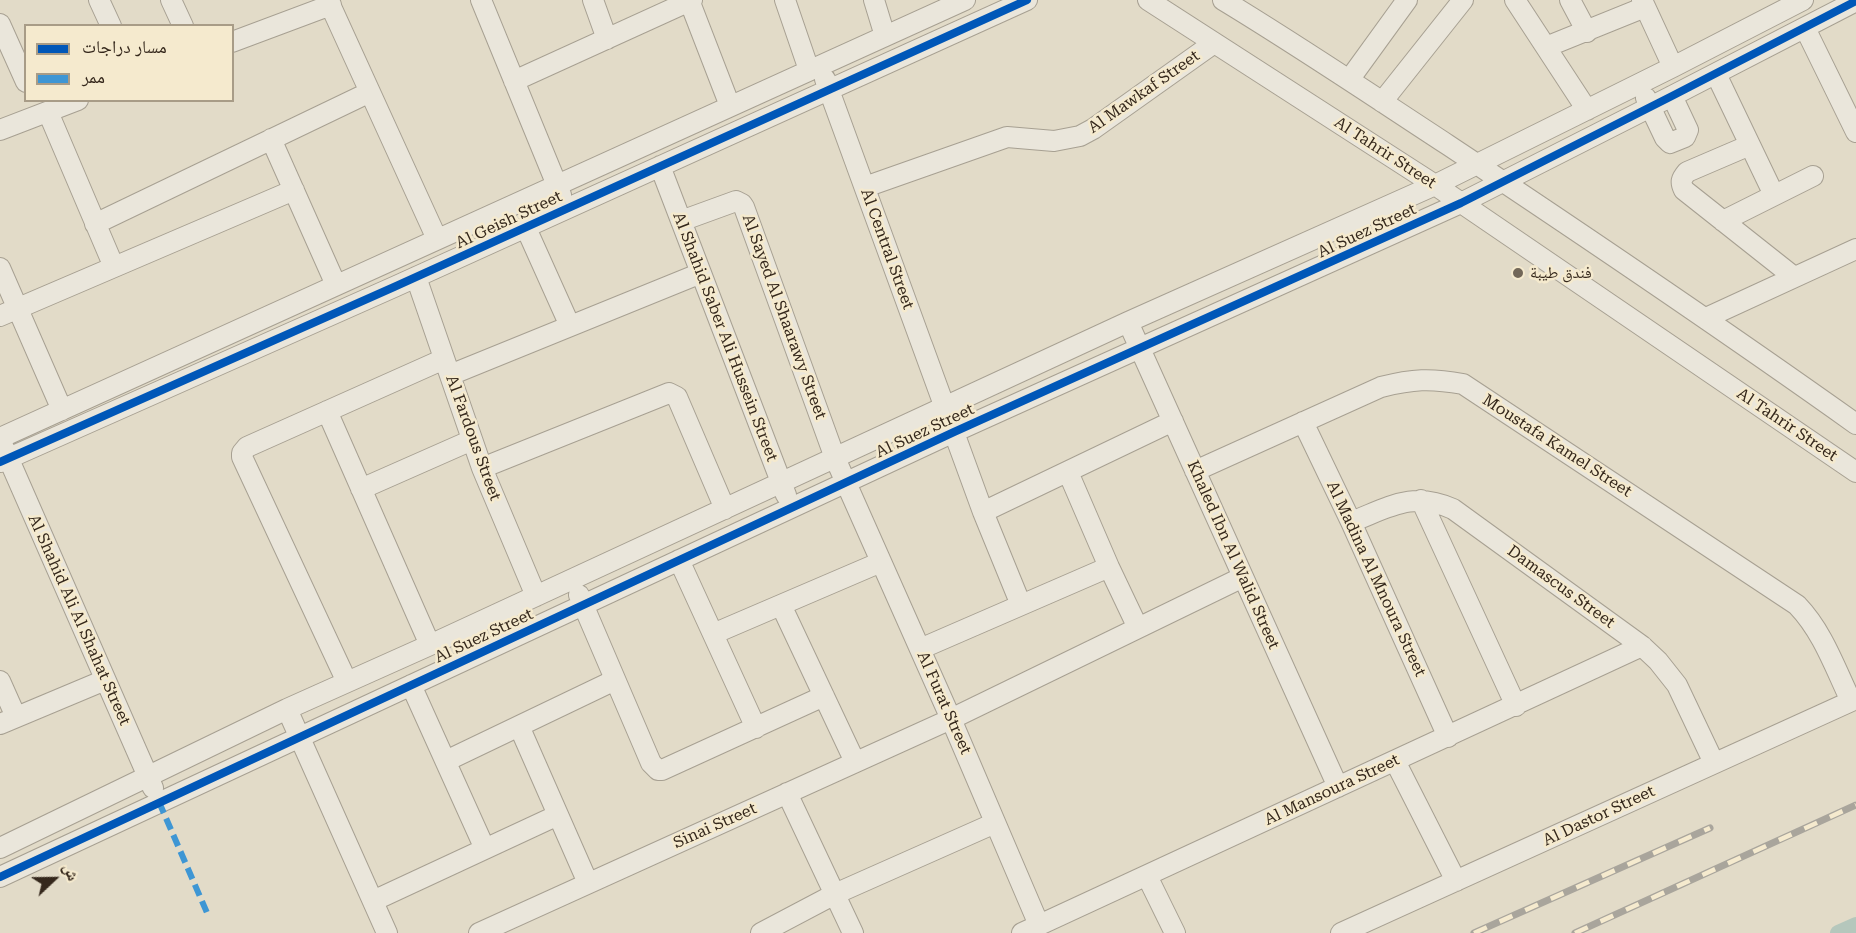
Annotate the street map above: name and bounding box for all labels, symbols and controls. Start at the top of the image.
legend [24,24,234,102]
text: مسار دراجات [82,36,167,57]
street label: Al Mawkaf Street [1085,46,1203,138]
text: ممر [82,66,105,87]
street label: Al Tahrir Street [1331,113,1439,193]
street label: Al Central Street [856,186,918,312]
street label: Al Geish Street [453,187,565,253]
street label: Al Suez Street [1315,200,1419,262]
street label: Al Shahid Saber Ali Hussein Street [668,210,782,464]
street label: Al Sayed Al Shaarawy Street [738,212,830,422]
place label: فندق طيبة [1530,263,1592,283]
marker: فندق طيبة [1511,266,1525,280]
street label: Al Fardous Street [441,373,505,503]
street label: Al Tahrir Street [1733,384,1841,466]
street label: Moustafa Kamel Street [1479,391,1635,501]
street label: Al Suez Street [873,400,977,462]
street label: Khaled Ibn Al Walid Street [1183,458,1283,652]
street label: Al Madina Al Mnoura Street [1322,478,1430,680]
street label: Al Shahid Ali Al Shahat Street [24,512,134,728]
street label: Damascus Street [1503,542,1619,632]
street label: Al Suez Street [432,605,536,667]
street label: Al Furat Street [913,648,975,758]
street label: Al Mansoura Street [1261,750,1403,830]
street label: Al Dastor Street [1540,782,1658,850]
street label: Sinai Street [670,799,760,853]
north arrow [24,849,84,909]
text: ش [59,861,83,883]

